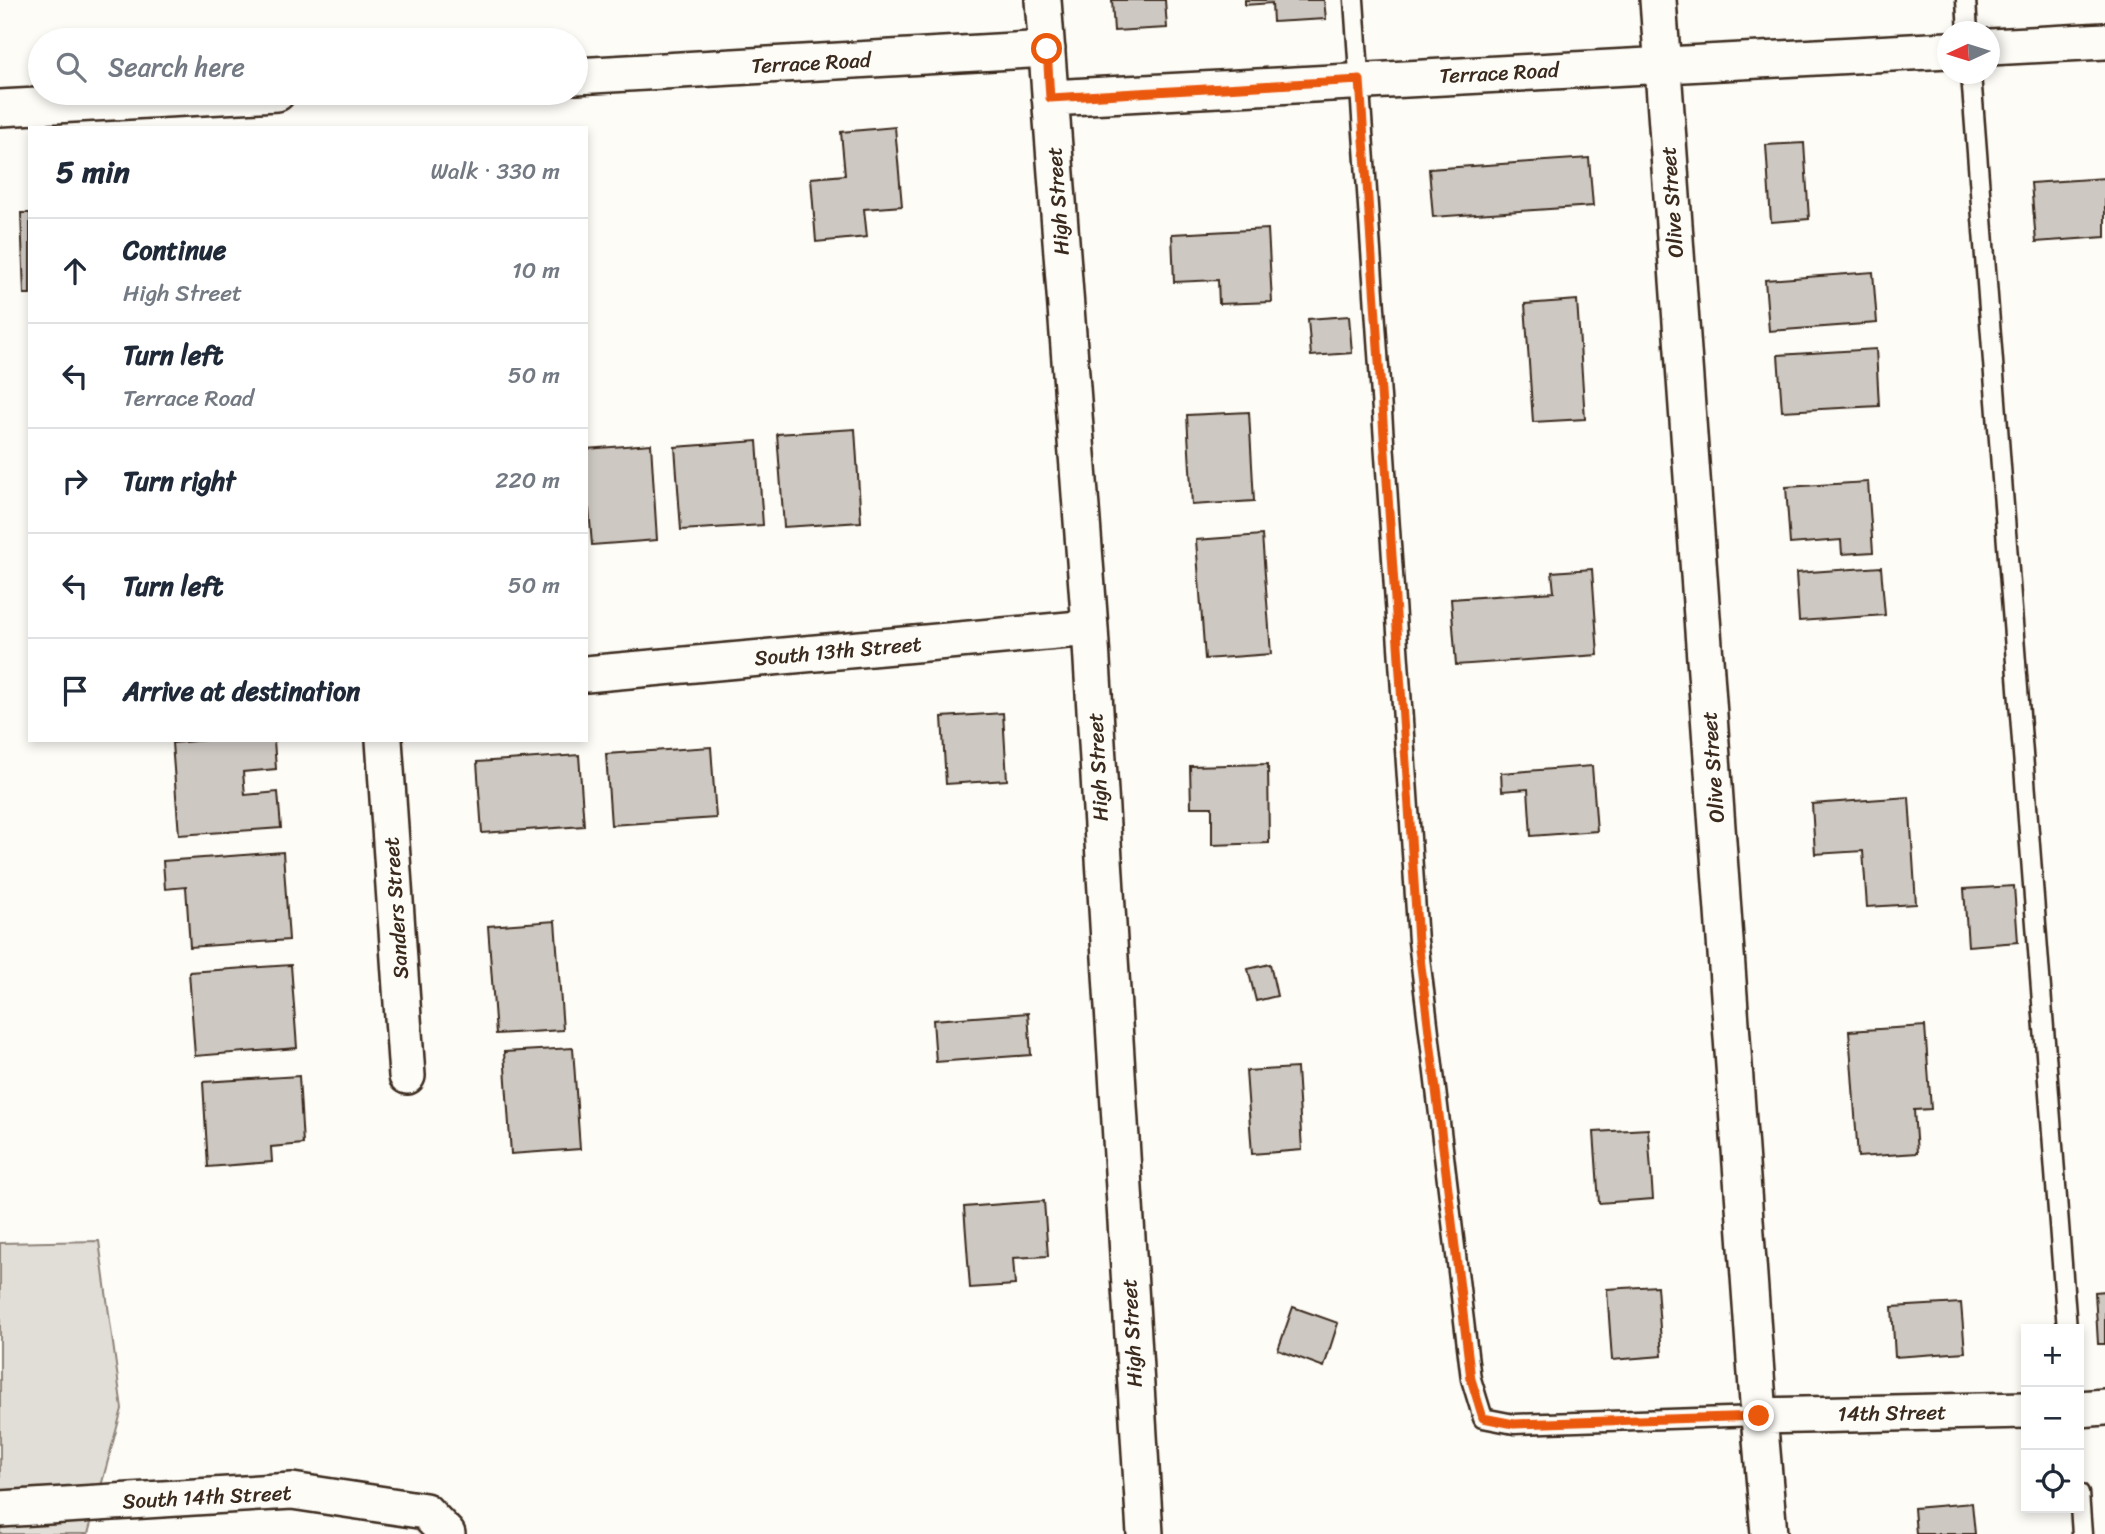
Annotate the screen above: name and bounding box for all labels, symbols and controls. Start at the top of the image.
north arrow [1937,21,2000,84]
search box [28,28,588,105]
route start [1031,33,1062,64]
street label: Terrace Road [750,41,874,85]
text: Search here [108,44,245,90]
icon: search [52,48,90,86]
street label: Terrace Road [1438,51,1562,95]
text: 5 min [56,145,130,199]
street label: High Street [1035,145,1081,257]
street label: Olive Street [1649,145,1695,259]
text: Walk · 330 m [430,151,560,192]
text: Continue [123,227,226,273]
text: 10 m [512,250,560,291]
icon: ahead [56,252,94,290]
text: High Street [123,273,242,314]
text: Turn left [123,332,223,378]
text: 50 m [508,355,560,396]
icon: left [56,357,94,395]
text: Terrace Road [123,378,254,419]
text: Turn right [123,458,236,504]
text: 220 m [495,460,560,501]
icon: right [56,462,94,500]
text: Turn left [123,563,223,609]
text: 50 m [508,565,560,606]
icon: left [56,567,94,605]
street label: South 13th Street [753,625,923,677]
text: Arrive at destination [123,668,360,714]
icon: arrive [56,672,94,710]
street label: Olive Street [1690,710,1736,824]
street label: High Street [1076,712,1120,822]
street label: Sanders Street [372,836,420,980]
street label: High Street [1110,1278,1154,1388]
map controls [2021,1324,2084,1513]
button: + [2021,1324,2084,1387]
button: − [2021,1387,2084,1450]
street label: 14th Street [1837,1393,1947,1433]
route end [1743,1400,1774,1431]
button: locate [2021,1450,2084,1513]
street label: South 14th Street [121,1474,293,1520]

